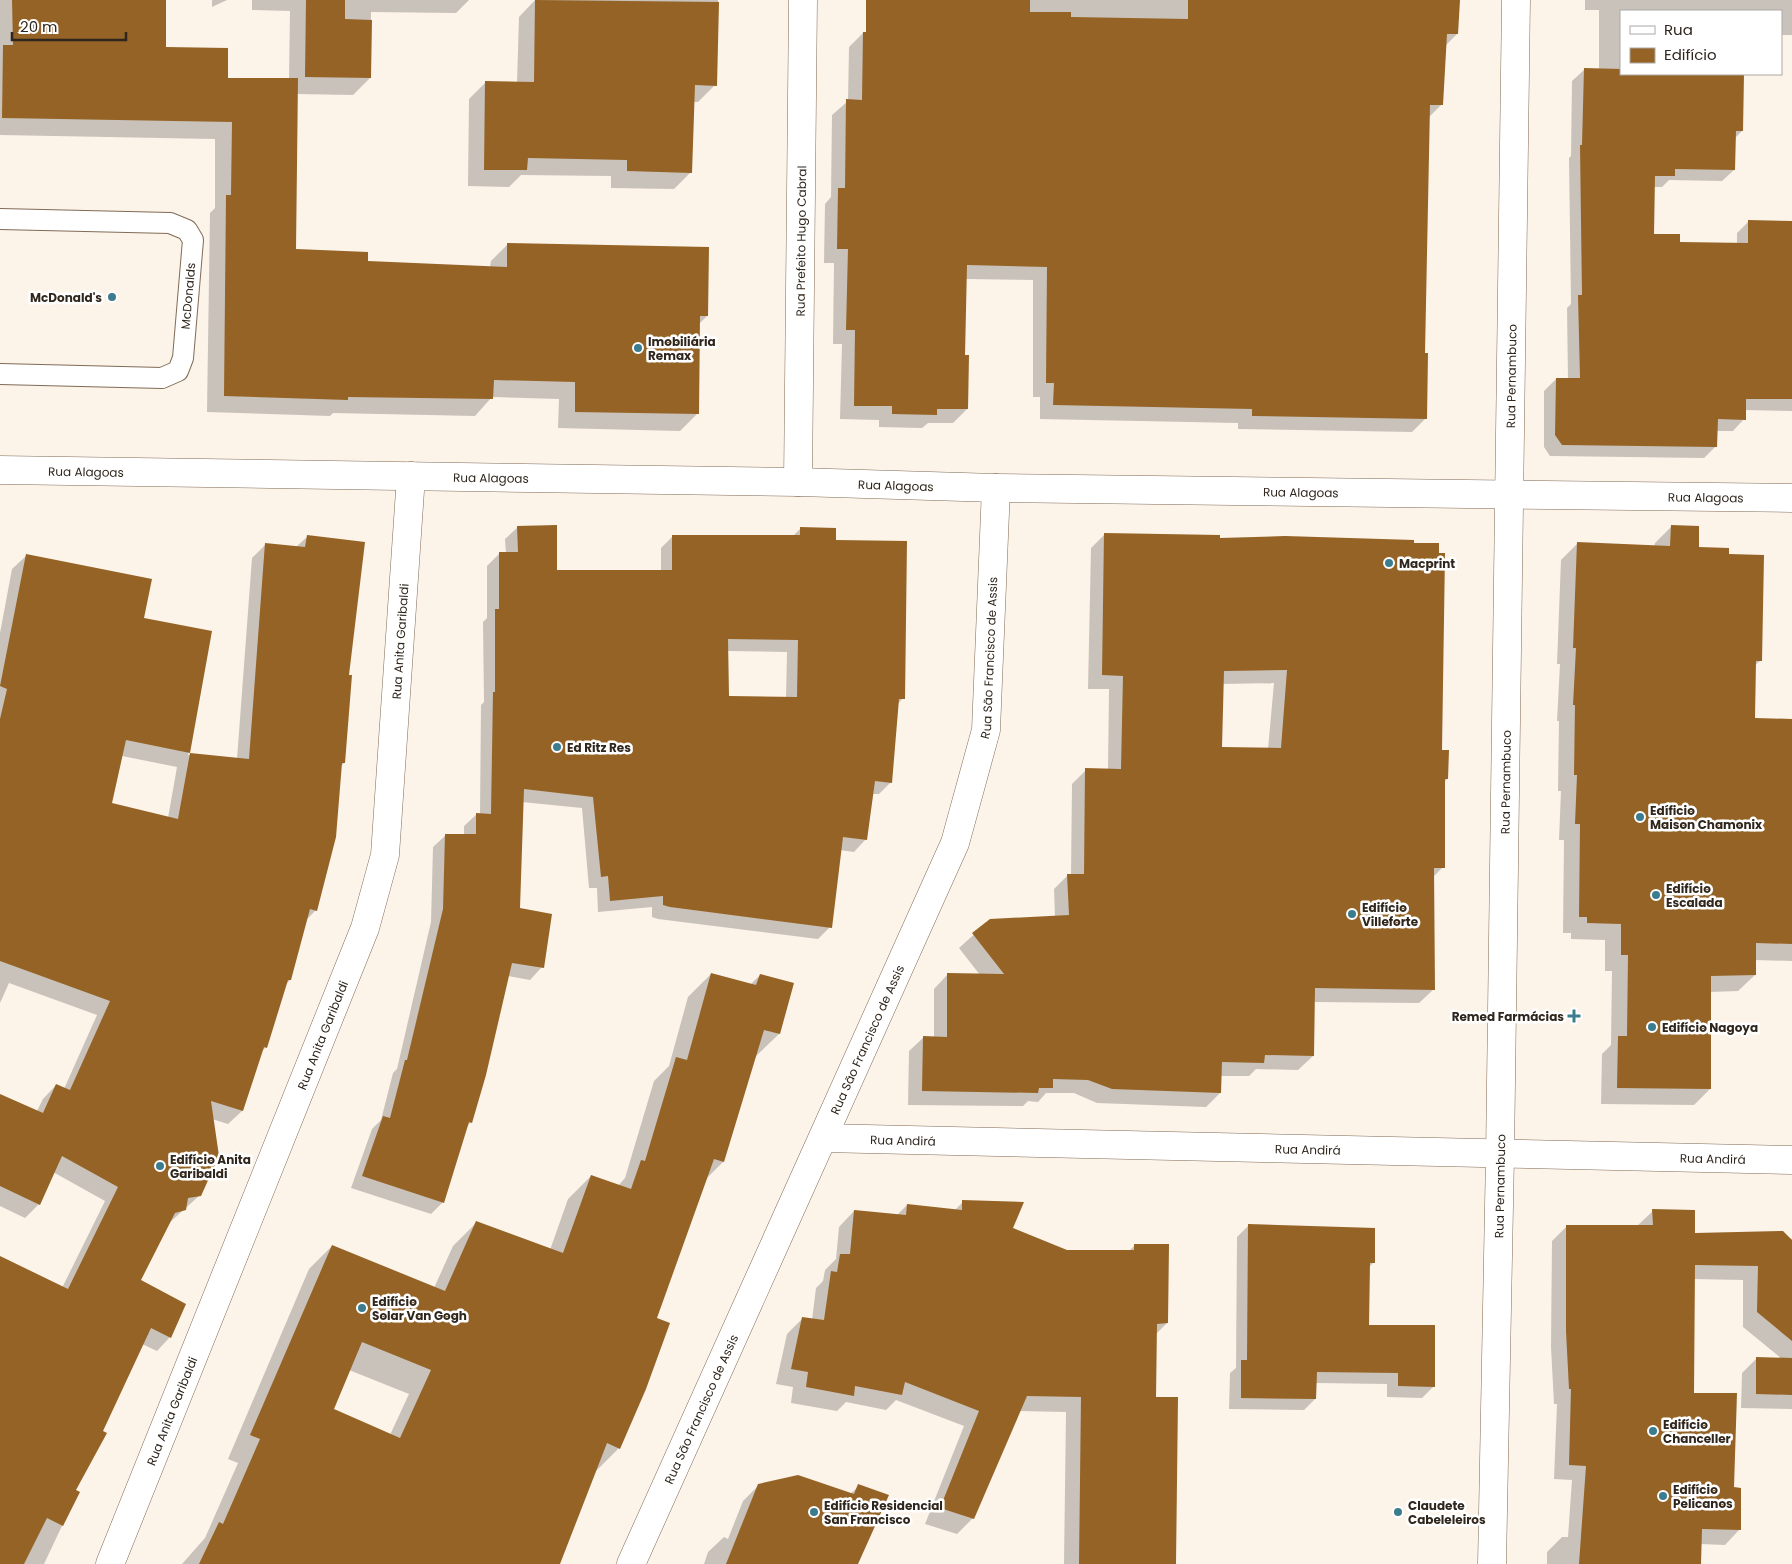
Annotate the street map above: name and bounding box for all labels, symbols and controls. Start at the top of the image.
scale bar [12,10,126,42]
legend [1620,10,1782,75]
text: 20 m [20,16,58,37]
text: Rua [1664,19,1693,40]
text: Edifício [1664,44,1717,65]
street label: Rua Prefeito Hugo Cabral [791,165,810,317]
street label: McDonalds [177,262,199,330]
place label: McDonald's [30,289,102,306]
marker: McDonald's [106,291,118,303]
street label: Rua Pernambuco [1502,324,1520,428]
place label: Imobiliária Remax [648,333,716,364]
marker: Imobiliária Remax [632,342,644,354]
street label: Rua Alagoas [48,462,124,480]
street label: Rua Alagoas [453,468,529,486]
street label: Rua Alagoas [858,475,934,495]
street label: Rua Alagoas [1263,483,1339,501]
street label: Rua Alagoas [1668,488,1744,506]
place label: Macprint [1399,555,1455,572]
marker: Macprint [1383,557,1395,569]
street label: Rua São Francisco de Assis [976,576,1001,741]
street label: Rua Anita Garibaldi [387,583,412,700]
street label: Rua Pernambuco [1496,730,1514,834]
place label: Ed Ritz Res [567,739,631,756]
marker: Ed Ritz Res [551,741,563,753]
place label: Edíficio Maison Chamonix [1650,802,1763,833]
marker: Edíficio Maison Chamonix [1634,811,1646,823]
place label: Edifício Escalada [1666,880,1723,911]
marker: Edifício Escalada [1650,889,1662,901]
place label: Edifício Villeforte [1362,899,1419,930]
marker: Edifício Villeforte [1346,908,1358,920]
street label: Rua São Francisco de Assis [826,962,908,1117]
street label: Rua Anita Garibaldi [293,978,352,1092]
place label: Remed Farmácias [1452,1008,1564,1025]
marker: Remed Farmácias [1568,1010,1580,1022]
place label: Edifício Nagoya [1662,1019,1758,1036]
marker: Edifício Nagoya [1646,1021,1658,1033]
street label: Rua Andirá [870,1131,936,1149]
street label: Rua Pernambuco [1490,1134,1509,1238]
street label: Rua Andirá [1275,1140,1341,1158]
street label: Rua Andirá [1680,1149,1746,1167]
place label: Edifício Anita Garibaldi [170,1151,251,1182]
marker: Edifício Anita Garibaldi [154,1160,166,1172]
place label: Edifício Solar Van Gogh [372,1293,467,1324]
marker: Edifício Solar Van Gogh [356,1302,368,1314]
street label: Rua São Francisco de Assis [660,1332,742,1486]
street label: Rua Anita Garibaldi [142,1354,201,1468]
place label: Edifício Chanceller [1663,1416,1731,1447]
marker: Edifício Chanceller [1647,1425,1659,1437]
place label: Edifício Pelicanos [1673,1481,1733,1512]
marker: Edifício Pelicanos [1657,1490,1669,1502]
place label: Edifício Residencial San Francisco [824,1497,943,1528]
place label: Claudete Cabeleleiros [1408,1497,1486,1528]
marker: Edifício Residencial San Francisco [808,1506,820,1518]
marker: Claudete Cabeleleiros [1392,1506,1404,1518]

